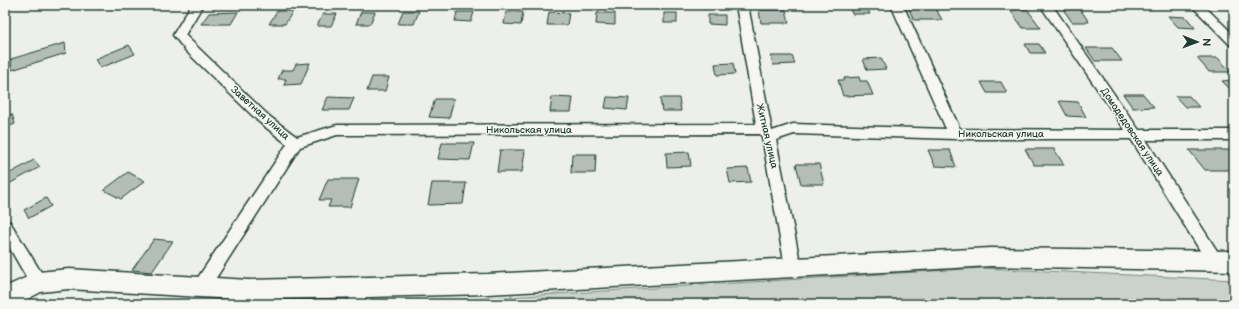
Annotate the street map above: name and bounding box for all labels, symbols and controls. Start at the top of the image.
north arrow [1177,22,1217,62]
text: N [1200,38,1213,46]
street label: Заветная улица [228,84,292,143]
street label: Домодедовская улица [1098,86,1166,178]
street label: Житная улица [754,102,780,170]
street label: Никольская улица [486,124,572,136]
street label: Никольская улица [958,128,1044,140]

